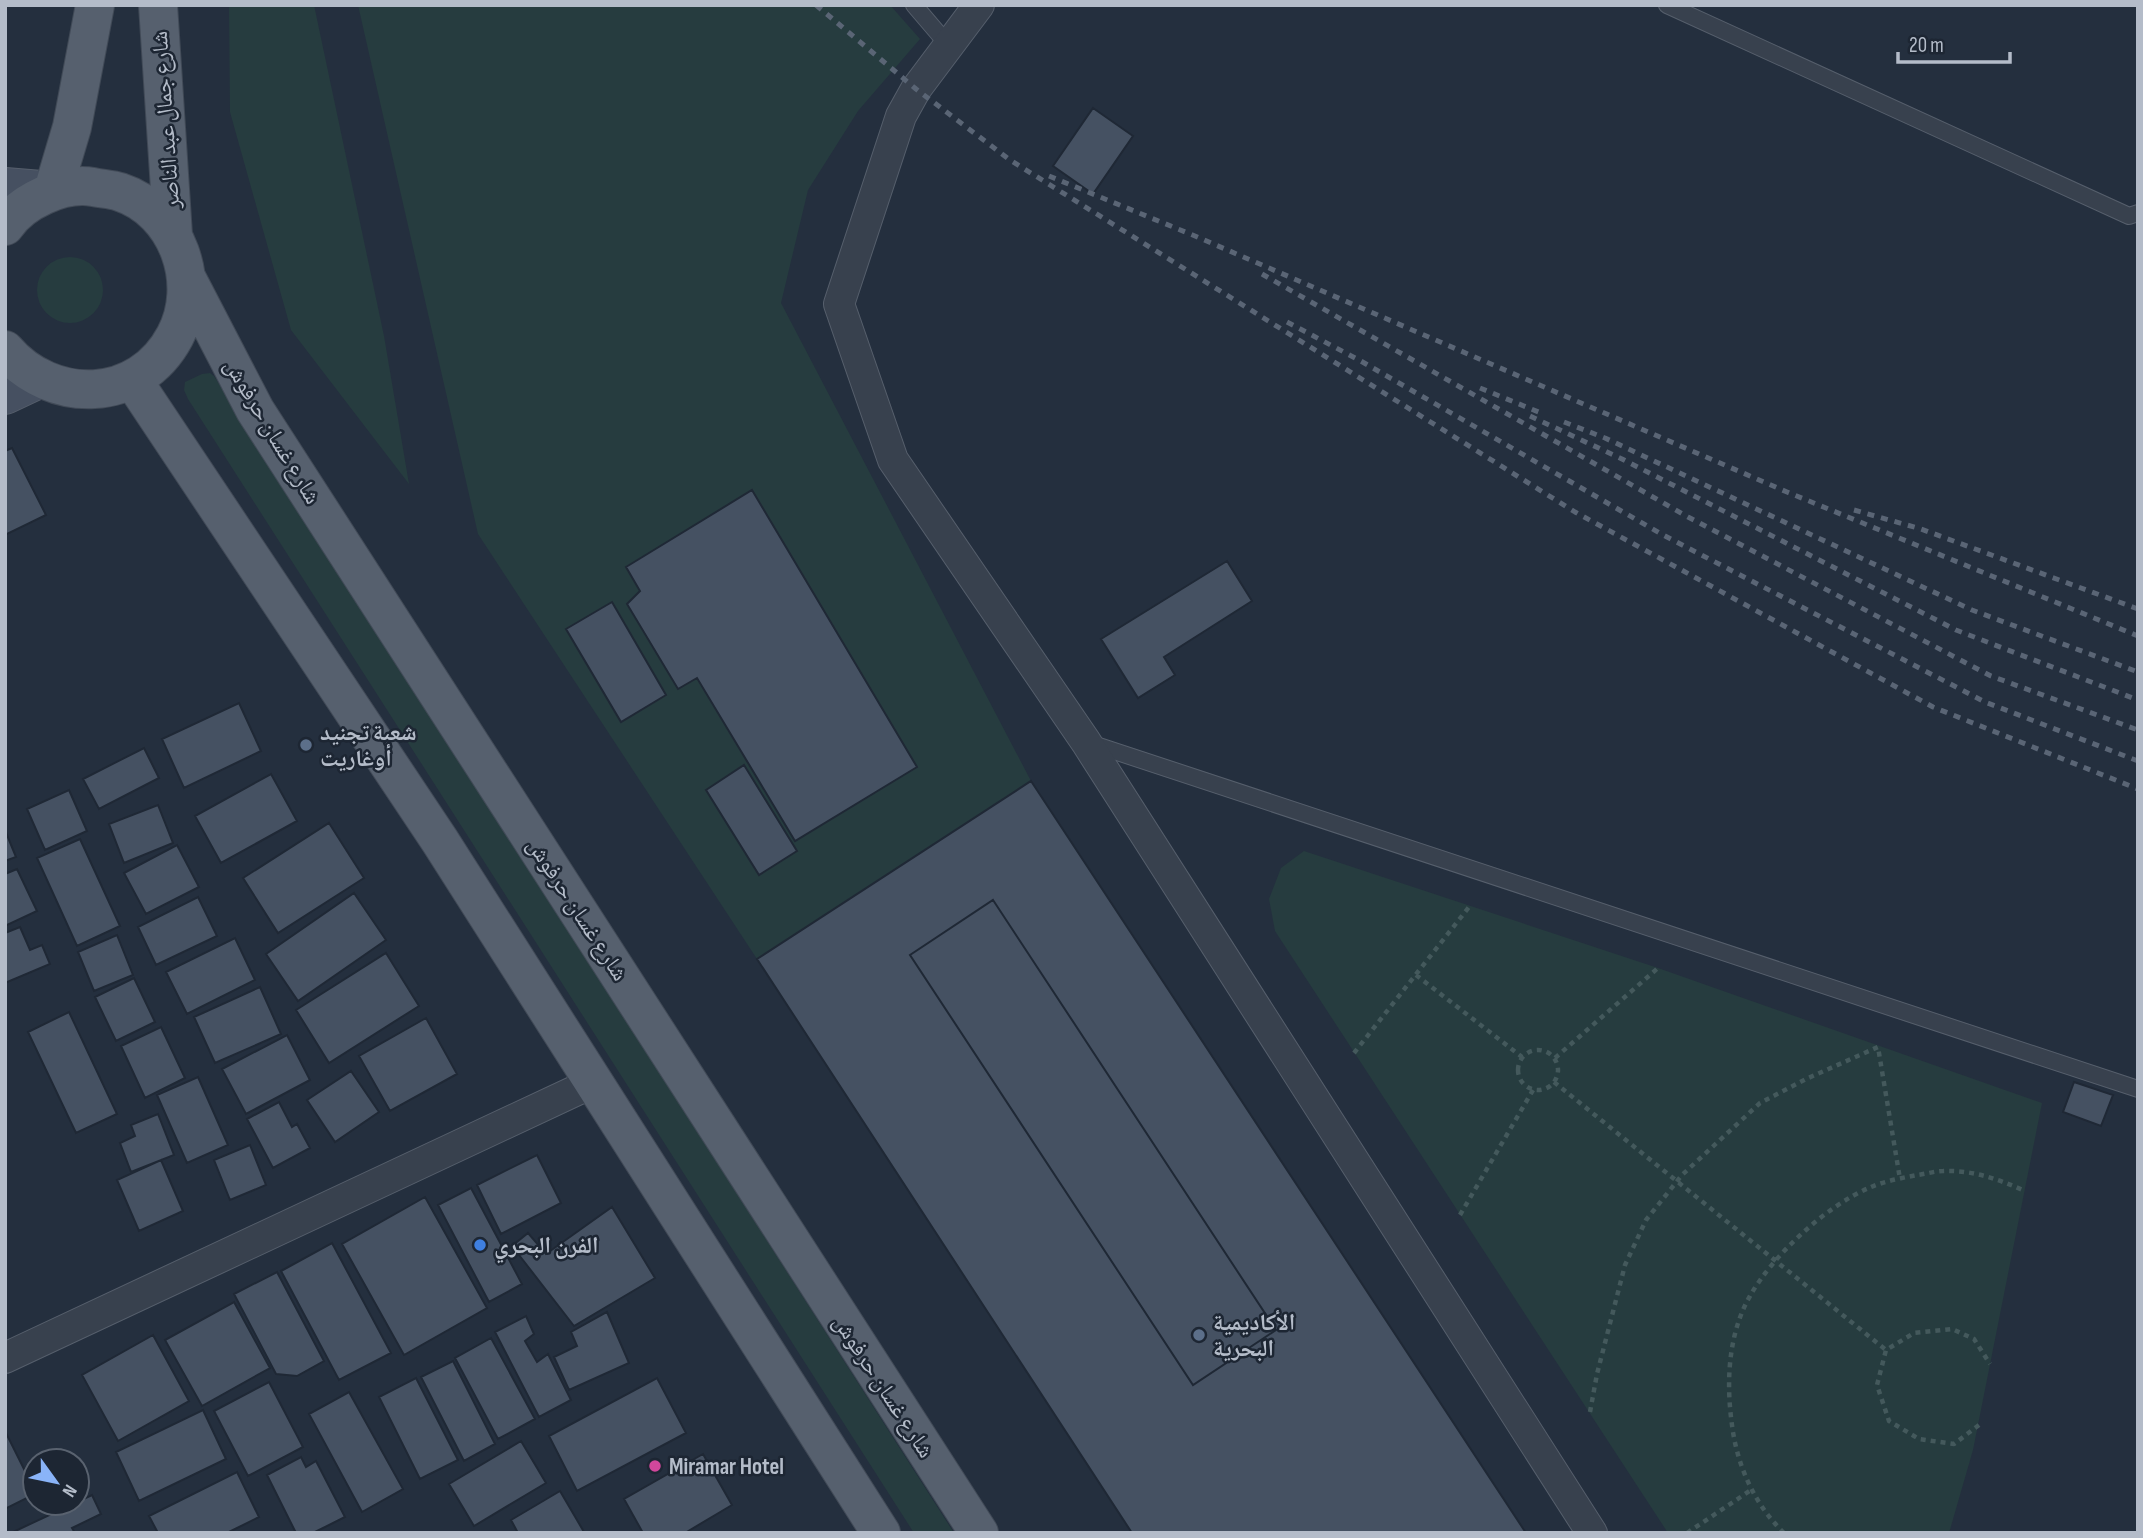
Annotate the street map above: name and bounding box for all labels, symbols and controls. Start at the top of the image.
scale bar [1898,21,2010,65]
street label: شارع جمال عبد الناصر [146,30,186,211]
text: 20 m [1909,33,1944,58]
street label: شارع غسان حرفوش [218,354,327,509]
place label: شعبة تجنيد أوغاريت [320,719,417,773]
marker: شعبة تجنيد أوغاريت [298,737,314,753]
street label: شارع غسان حرفوش [521,833,634,986]
place label: الفرن البحري [494,1232,599,1264]
marker: الفرن البحري [472,1237,488,1253]
place label: الأكاديمية البحرية [1213,1309,1295,1363]
street label: شارع غسان حرفوش [827,1310,940,1463]
marker: الأكاديمية البحرية [1191,1327,1207,1343]
north arrow [21,1447,91,1517]
place label: Miramar Hotel [669,1453,784,1481]
marker: Miramar Hotel [647,1458,663,1474]
text: N [57,1480,81,1501]

